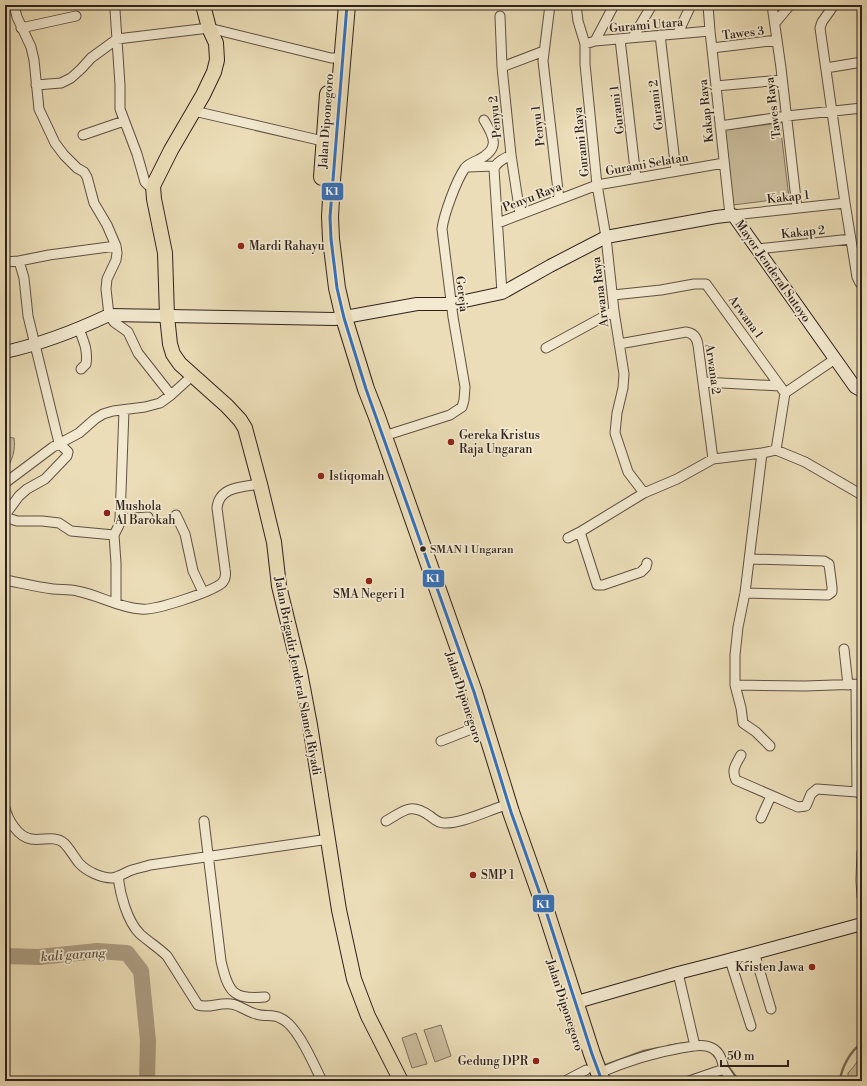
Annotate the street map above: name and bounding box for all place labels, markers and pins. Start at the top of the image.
place label: Mardi Rahayu [249,239,325,254]
marker: Mardi Rahayu [236,241,246,251]
place label: Gereka Kristus Raja Ungaran [459,428,540,457]
marker: Gereka Kristus Raja Ungaran [446,437,456,447]
place label: Istiqomah [329,469,385,484]
marker: Istiqomah [316,471,326,481]
place label: Mushola Al Barokah [114,499,175,528]
marker: Mushola Al Barokah [102,508,112,518]
place label: SMAN 1 Ungaran [430,543,514,557]
marker: SMAN 1 Ungaran [418,544,428,554]
marker: SMA Negeri 1 [364,576,374,586]
place label: SMA Negeri 1 [333,587,406,602]
place label: SMP 1 [481,868,515,883]
marker: SMP 1 [468,870,478,880]
place label: Kristen Jawa [735,960,805,975]
marker: Kristen Jawa [807,962,817,972]
place label: Gedung DPR [458,1054,529,1069]
marker: Gedung DPR [531,1056,541,1066]

